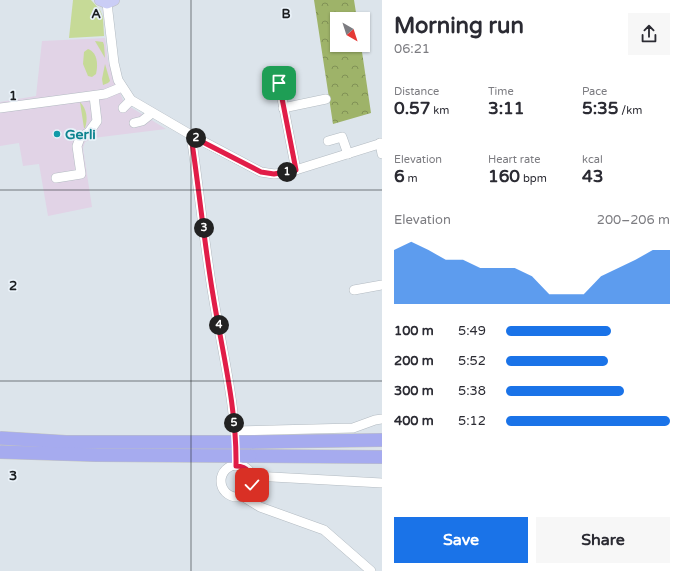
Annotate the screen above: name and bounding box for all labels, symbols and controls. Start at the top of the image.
text: A [91,6,101,22]
text: B [281,6,291,22]
north arrow [330,12,370,52]
map controls [330,12,370,52]
text: Morning run [394,13,524,39]
button: share [628,13,670,55]
text: 06:21 [394,41,430,57]
pin [262,66,296,100]
icon: arrive [268,72,290,94]
text: Distance [394,85,439,98]
text: Time [488,85,514,98]
text: Pace [582,85,607,98]
text: 1 [9,88,17,104]
text: 0.57 [394,98,430,119]
text: 3:11 [488,98,524,119]
text: 5:35 [582,98,618,119]
text: km [430,104,449,117]
text: /km [618,104,642,117]
place label: Gerli [65,126,96,143]
pin: 2 [186,128,206,148]
marker: Gerli [52,129,62,139]
text: 2 [193,131,199,144]
text: Elevation [394,153,442,166]
text: Heart rate [488,153,540,166]
text: kcal [582,153,603,166]
pin: 1 [277,162,297,182]
text: 1 [284,165,290,178]
text: 6 [394,166,405,187]
text: 160 [488,166,520,187]
text: 43 [582,166,603,187]
text: m [405,172,418,185]
text: bpm [520,172,547,185]
text: Elevation [394,212,451,228]
text: 200–206 m [597,212,670,228]
pin: 3 [194,218,214,238]
text: 3 [201,221,207,234]
text: 2 [9,278,17,294]
pin: 4 [209,315,229,335]
text: 4 [216,318,222,331]
text: 100 m [394,323,434,339]
text: 5:49 [458,323,486,339]
text: 200 m [394,353,434,369]
text: 5:52 [458,353,486,369]
text: 300 m [394,383,434,399]
text: 5:38 [458,383,486,399]
pin: 5 [224,413,244,433]
text: 400 m [394,413,434,429]
text: 5:12 [458,413,486,429]
text: 5 [231,416,237,429]
text: 3 [9,468,17,484]
pin [235,468,269,502]
icon: check [241,474,263,496]
button: Save [394,517,528,563]
button: Share [536,517,670,563]

